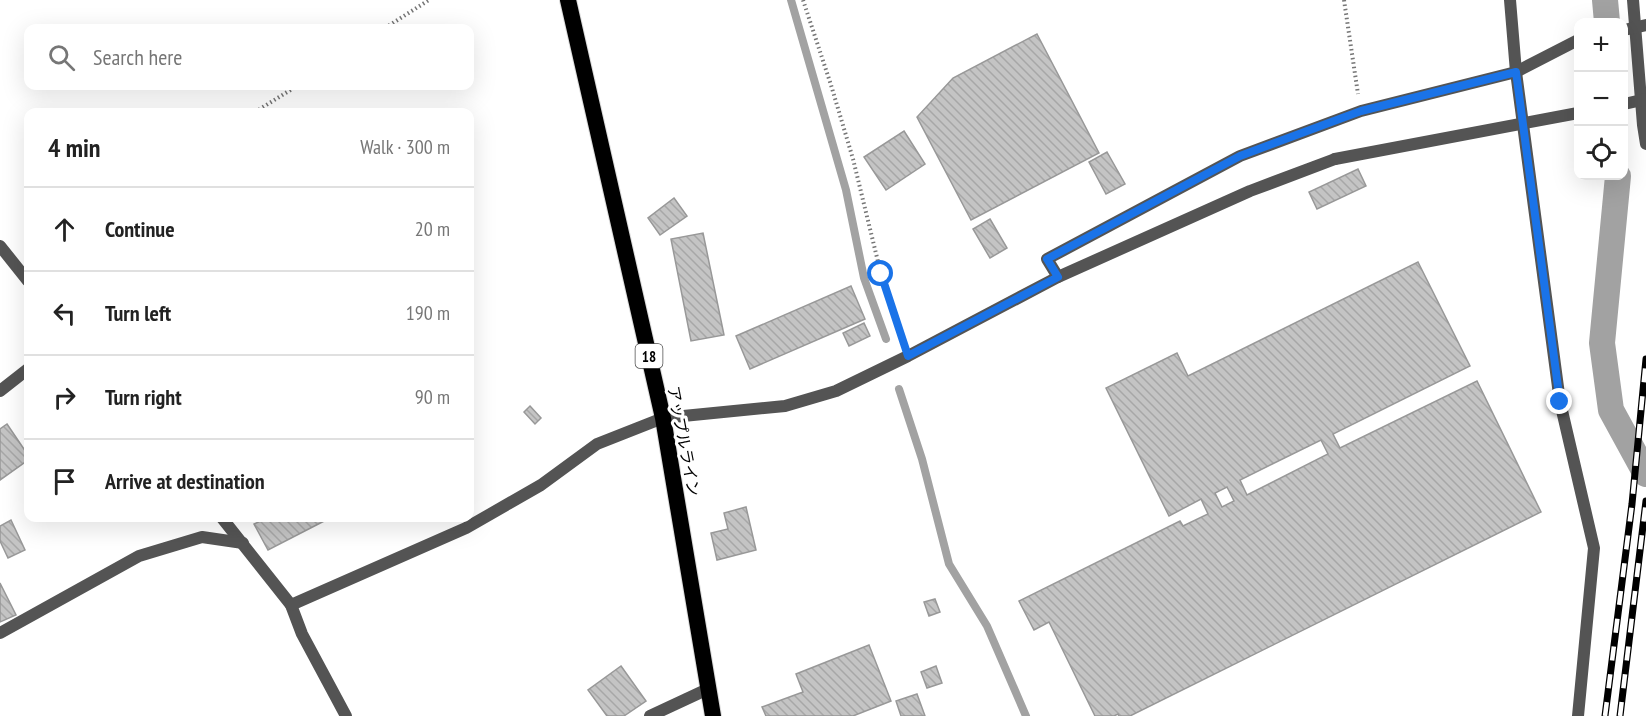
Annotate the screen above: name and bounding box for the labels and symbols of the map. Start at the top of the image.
route start [867,260,893,286]
road number: 18 [636,344,662,368]
street label: アップルライン [663,384,705,498]
route end [1546,388,1572,414]

